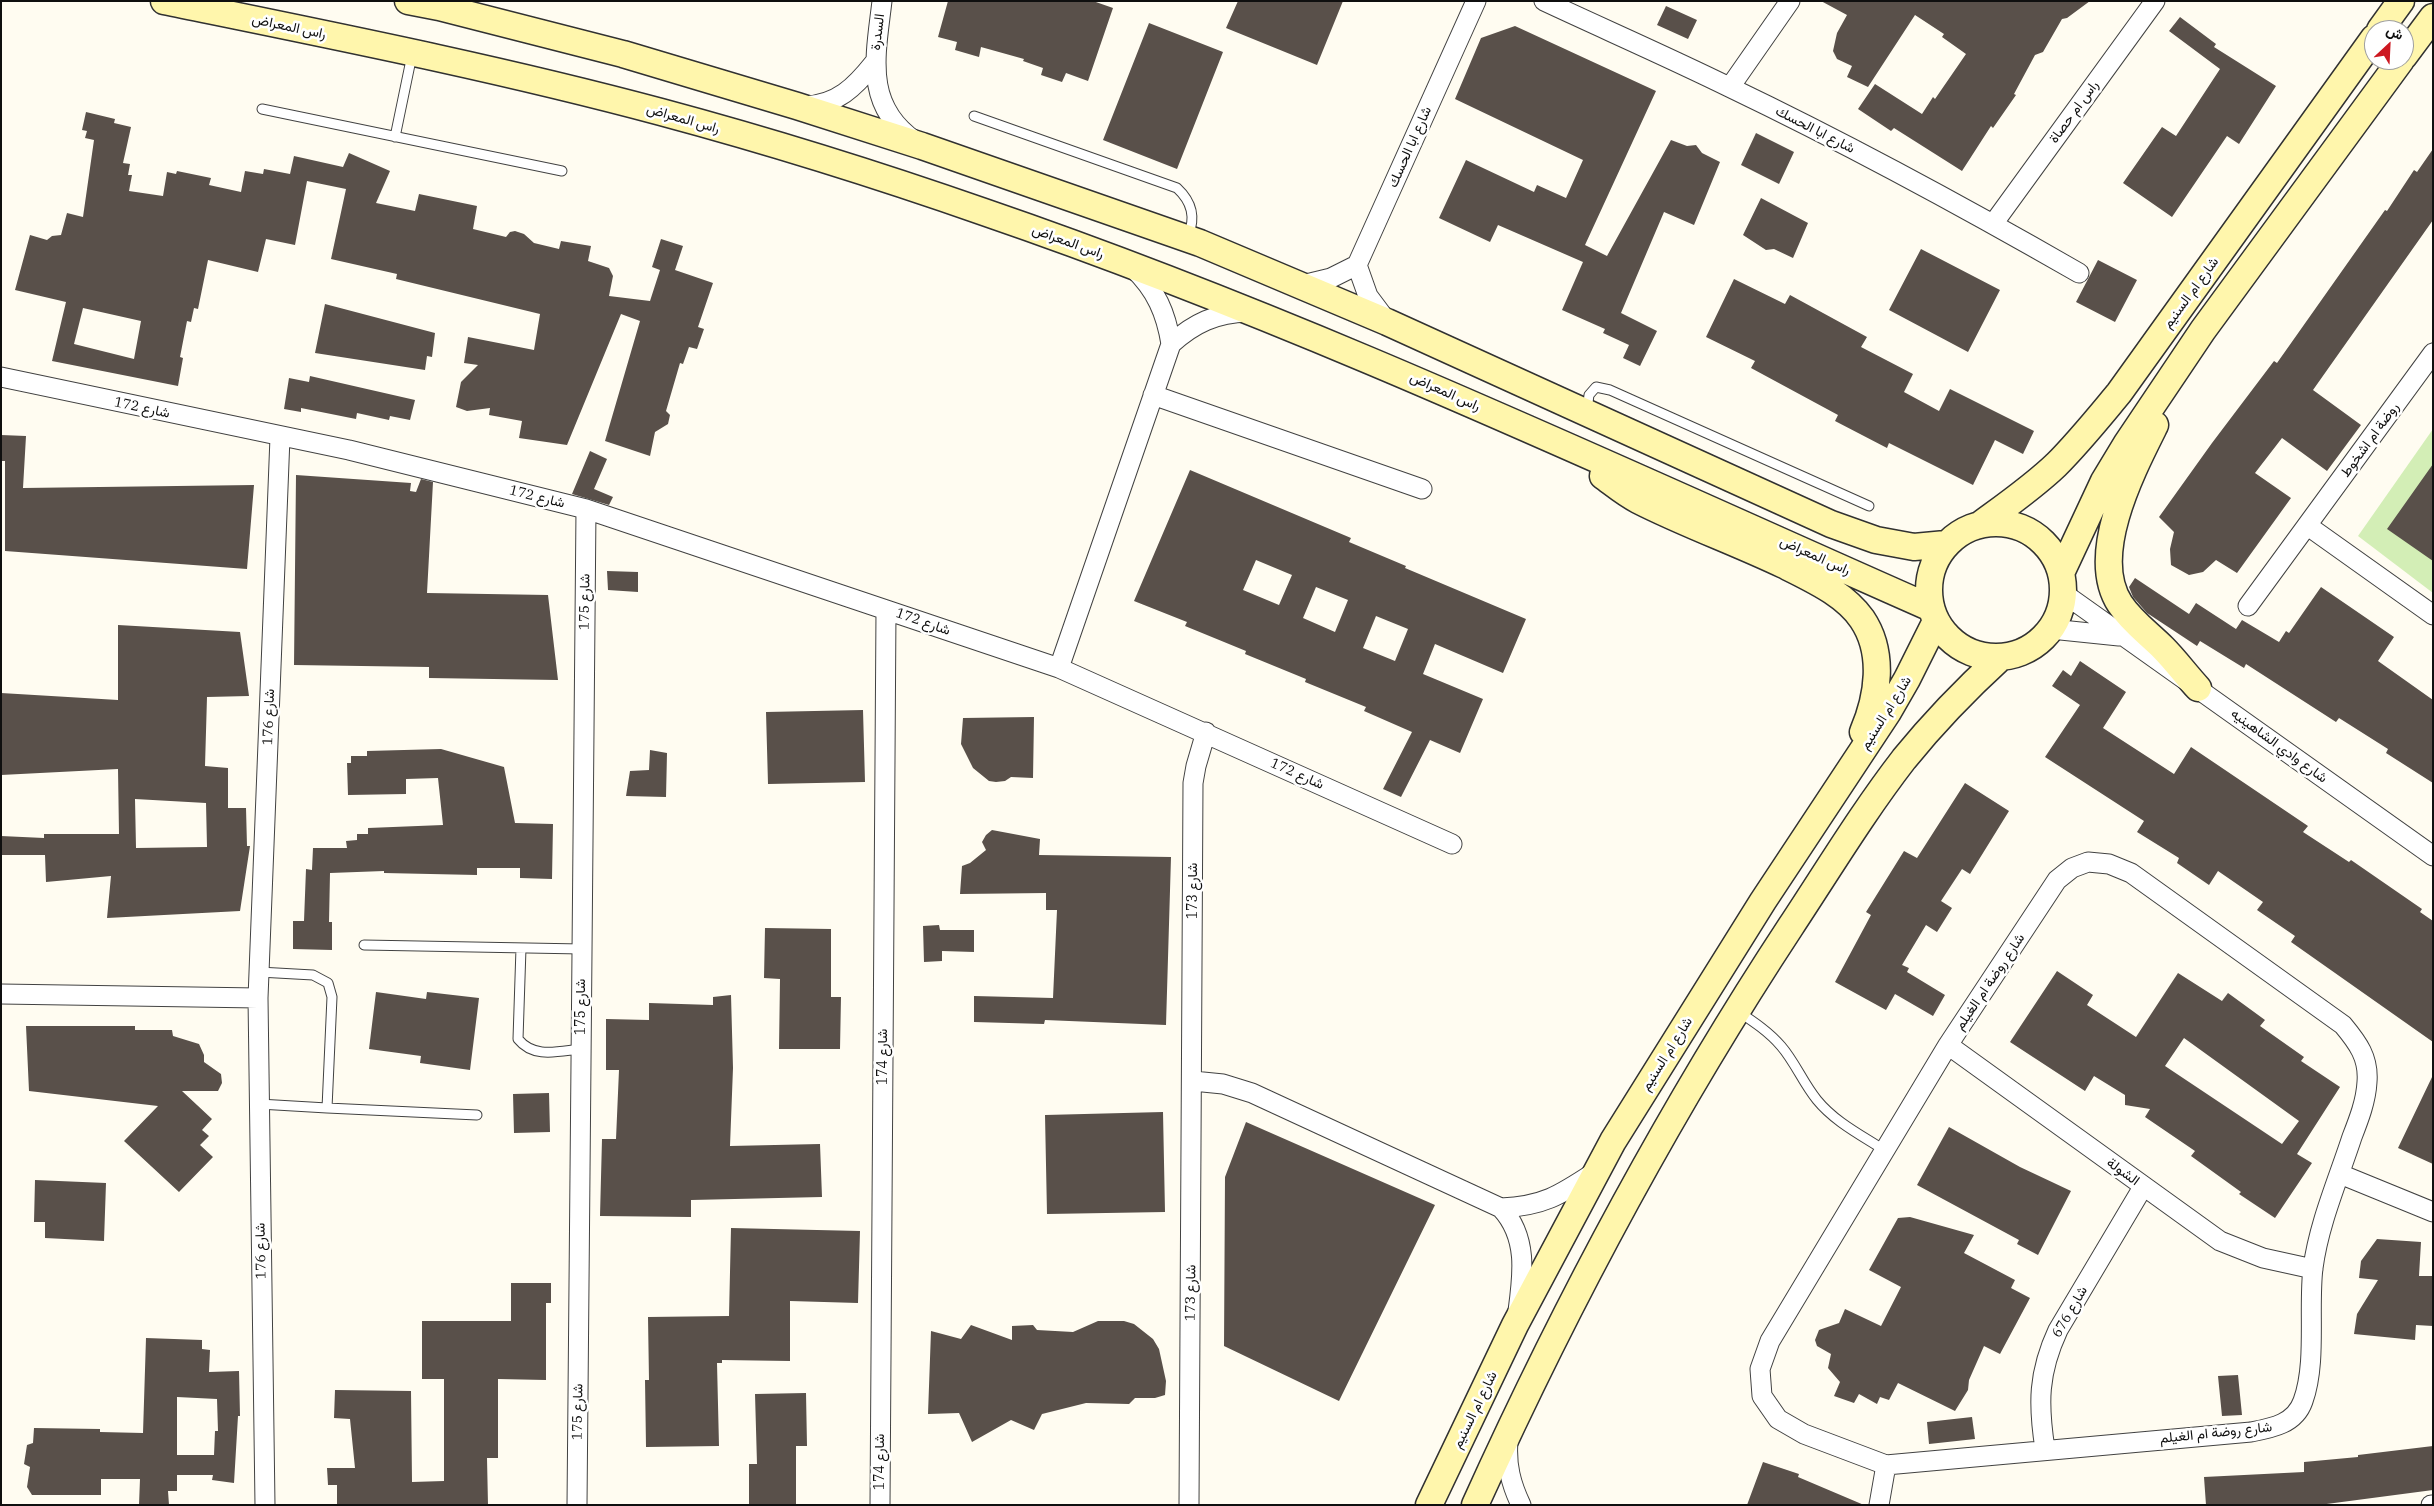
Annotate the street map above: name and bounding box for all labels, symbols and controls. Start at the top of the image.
street label: راس المعراض [250,11,328,43]
street label: السدرة [867,13,889,51]
north arrow [2364,20,2414,70]
text: ش [2383,21,2406,44]
street label: راس ام حصاة [2046,77,2102,147]
street label: راس المعراض [644,101,722,137]
street label: شارع ابا الحسك [1772,103,1858,157]
street label: شارع ابا الحسك [1385,104,1435,190]
street label: راس المعراض [1030,221,1106,263]
street label: شارع ام السنيم [2160,254,2222,332]
street label: راس المعراض [1407,369,1483,415]
street label: شارع 172 [113,394,171,422]
street label: روضة ام اشخوط [2337,399,2403,481]
street label: شارع 172 [508,482,566,512]
street label: راس المعراض [1777,533,1853,579]
street label: شارع 175 [576,574,594,630]
street label: شارع 172 [894,605,952,639]
street label: شارع ام السنيم [1857,673,1915,753]
street label: شارع 176 [260,688,278,746]
street label: شارع وادي الشاهينيه [2227,705,2331,787]
street label: شارع 172 [1268,755,1326,793]
street label: شارع 173 [1185,863,1201,919]
street label: شارع روضة ام الغيلم [1951,930,2029,1034]
street label: شارع 175 [573,979,589,1035]
street label: شارع ام السنيم [1638,1014,1696,1094]
street label: شارع 174 [875,1029,891,1085]
street label: الشولة [2103,1154,2143,1190]
street label: شارع 176 [252,1223,270,1279]
street label: شارع 173 [1182,1265,1200,1321]
street label: شارع 676 [2049,1283,2091,1341]
street label: شارع ام السنيم [1449,1369,1501,1451]
street label: شارع 175 [569,1384,587,1440]
street label: شارع روضة ام الغيلم [2159,1419,2273,1447]
street label: شارع 174 [872,1434,888,1490]

